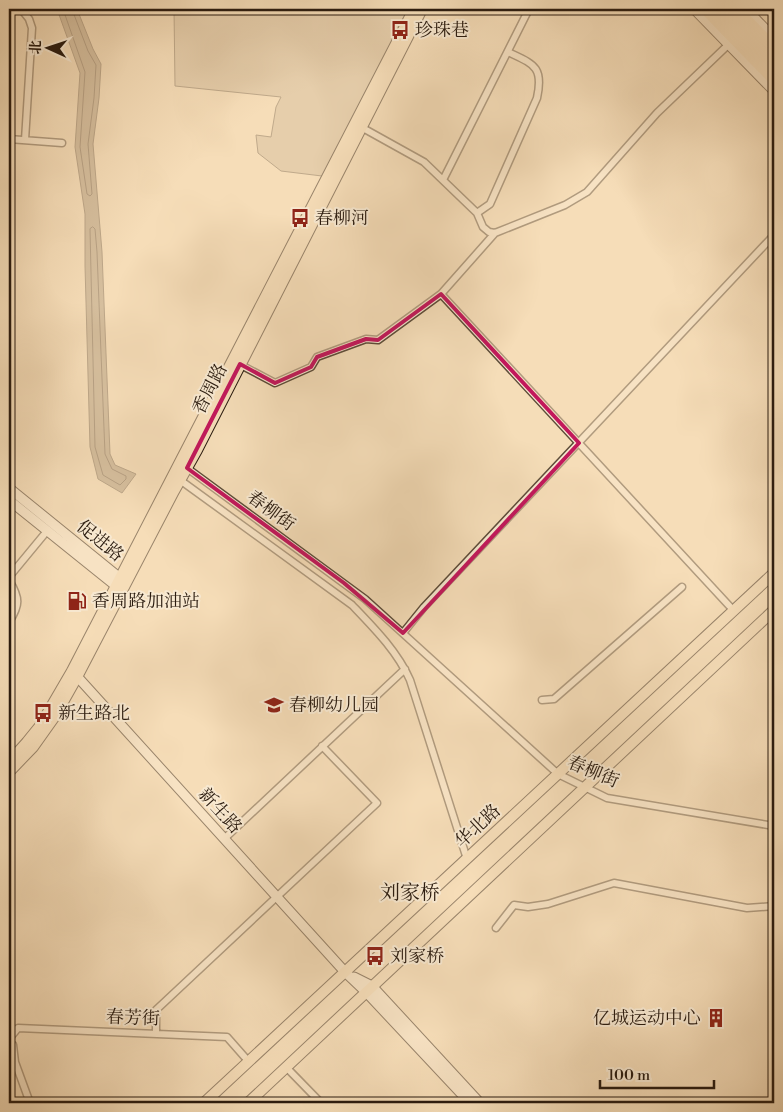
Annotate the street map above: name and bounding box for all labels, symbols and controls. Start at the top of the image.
bus stop icon: 珍珠巷 [389,19,411,41]
place label: 珍珠巷 [415,19,469,42]
north arrow [22,22,72,72]
text: 北 [27,40,45,55]
bus stop icon: 春柳河 [289,207,311,229]
place label: 春柳河 [315,207,369,230]
street label: 香周路 [187,360,233,418]
street label: 春柳街 [242,486,300,536]
street label: 促进路 [72,515,128,567]
fuel station icon: 香周路加油站 [66,590,88,612]
place label: 香周路加油站 [92,590,200,613]
school or university icon: 春柳幼儿园 [263,694,285,716]
place label: 春柳幼儿园 [289,694,379,717]
bus stop icon: 新生路北 [32,702,54,724]
place label: 新生路北 [58,702,130,725]
street label: 春柳街 [564,751,622,793]
street label: 新生路 [193,783,247,839]
street label: 华北路 [450,799,506,853]
district label: 刘家桥 [380,881,440,906]
bus stop icon: 刘家桥 [364,945,386,967]
place label: 刘家桥 [390,945,444,968]
street label: 春芳街 [106,1006,160,1030]
place label: 亿城运动中心 [593,1007,701,1030]
building icon: 亿城运动中心 [705,1007,727,1029]
scale bar [600,1057,714,1089]
text: 100 m [608,1066,650,1085]

